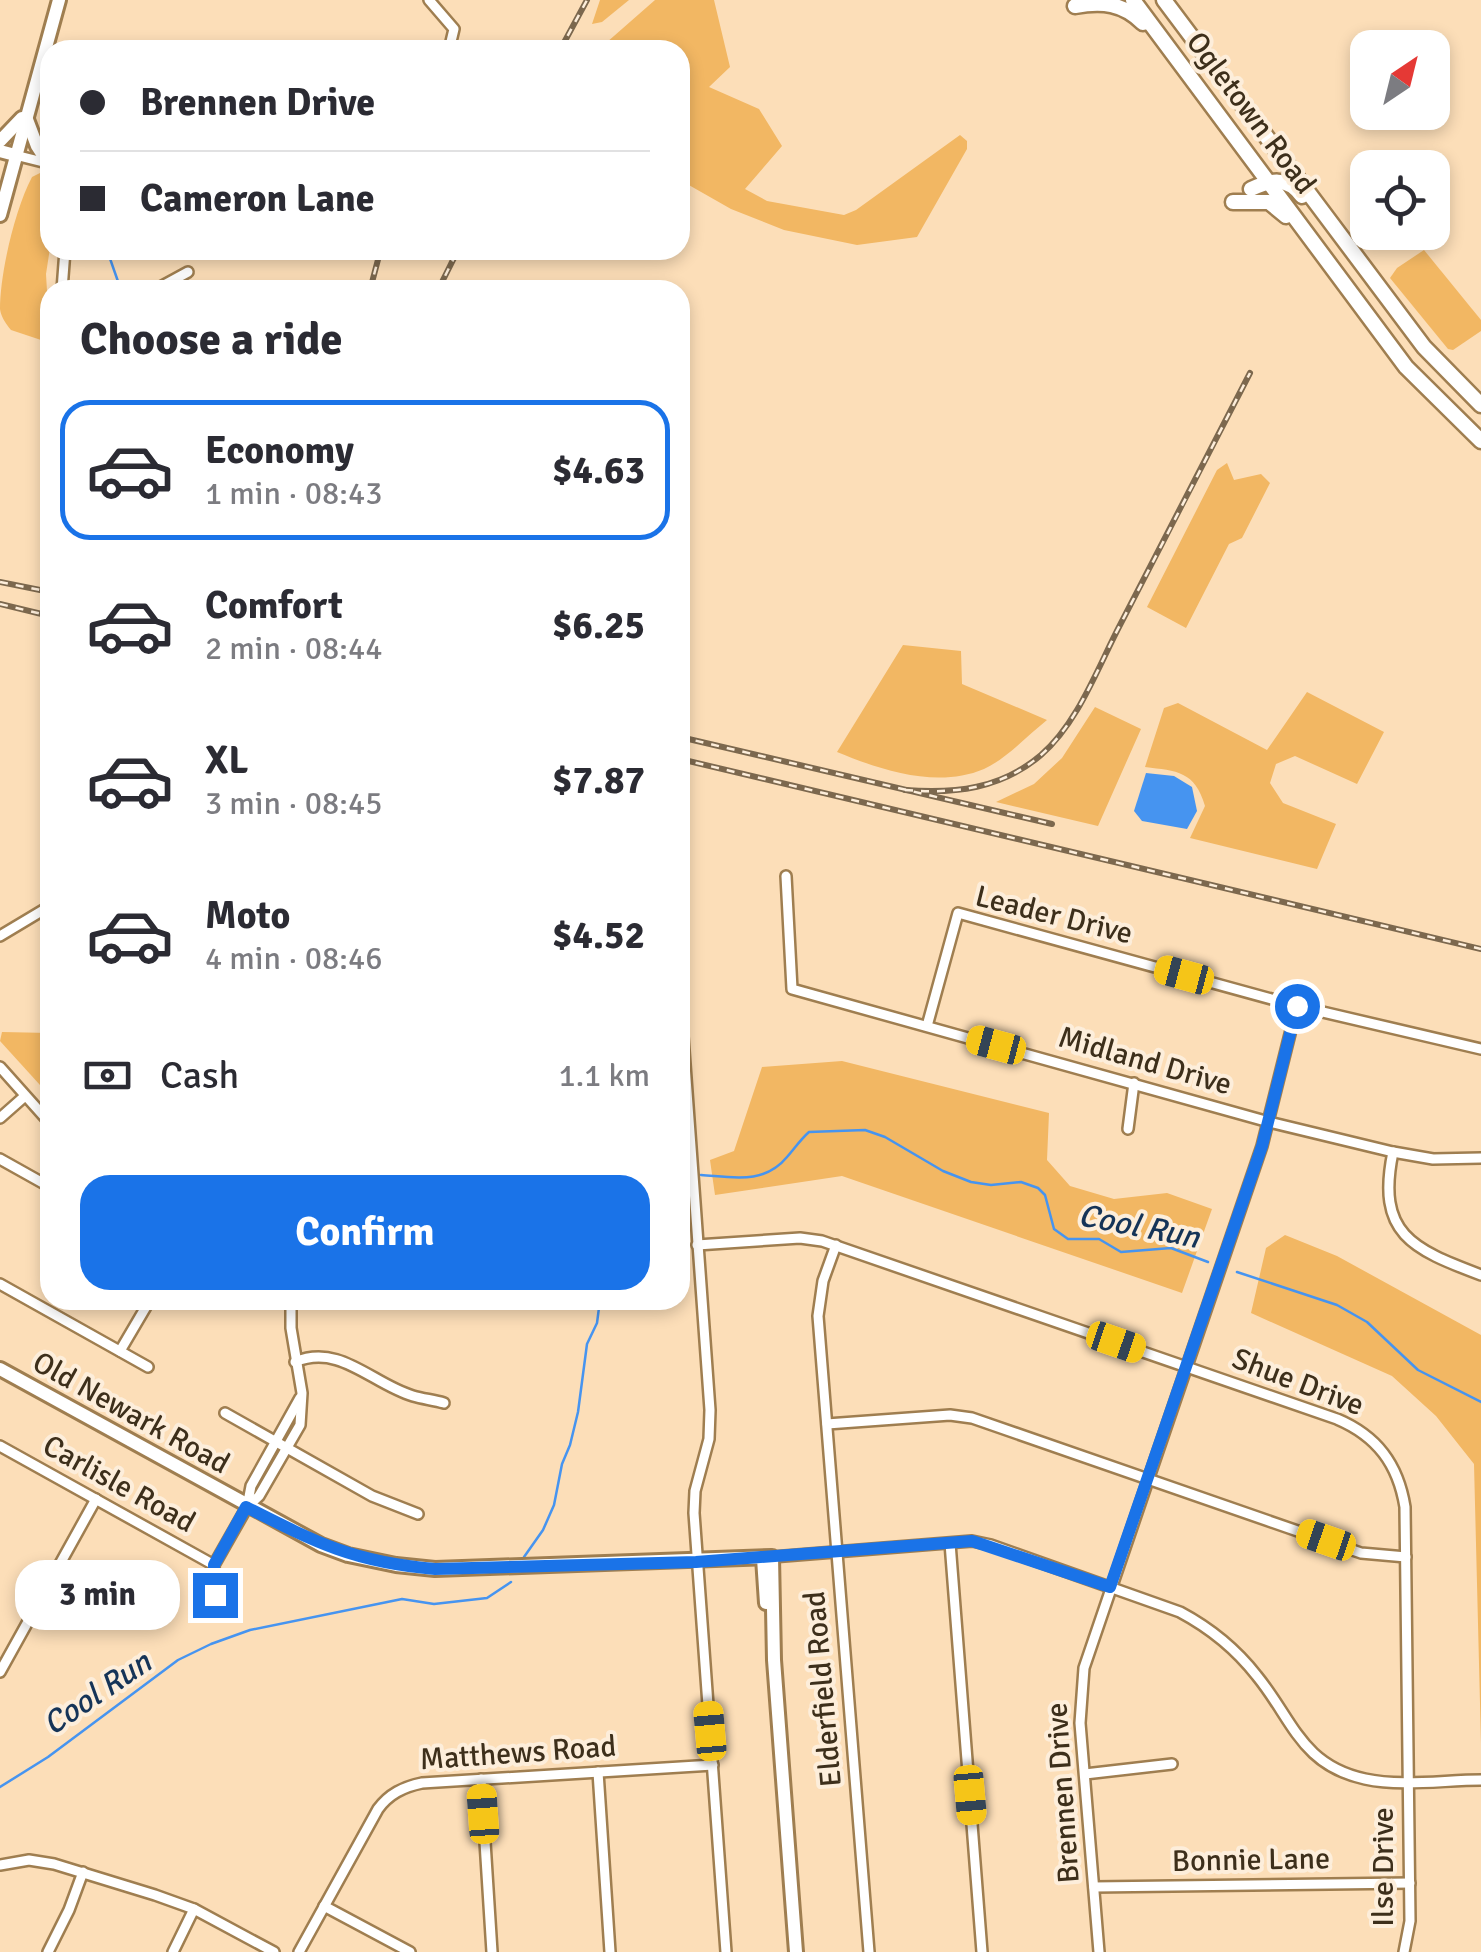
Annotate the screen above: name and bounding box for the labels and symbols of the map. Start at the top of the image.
street label: Ogletown Road [1178,25,1324,201]
north arrow [1350,30,1450,130]
street label: Leader Drive [972,878,1136,952]
car [1151,953,1217,997]
route start [1275,984,1320,1029]
street label: Midland Drive [1054,1019,1236,1103]
car [963,1023,1029,1067]
water label: Cool Run [1075,1195,1204,1257]
car [1083,1318,1149,1366]
street label: Shue Drive [1227,1340,1369,1424]
street label: Old Newark Road [26,1344,236,1482]
street label: Carlisle Road [36,1427,202,1541]
car [1293,1516,1359,1564]
callout: 3 min [15,1560,180,1630]
route end [193,1573,238,1618]
street label: Elderfield Road [796,1590,850,1788]
water label: Cool Run [35,1642,160,1743]
car [692,1700,728,1762]
street label: Brennen Drive [1038,1701,1088,1885]
street label: Matthews Road [419,1728,617,1778]
car [952,1764,988,1826]
car [466,1783,500,1845]
street label: Ilse Drive [1365,1807,1402,1927]
street label: Bonnie Lane [1172,1840,1330,1880]

